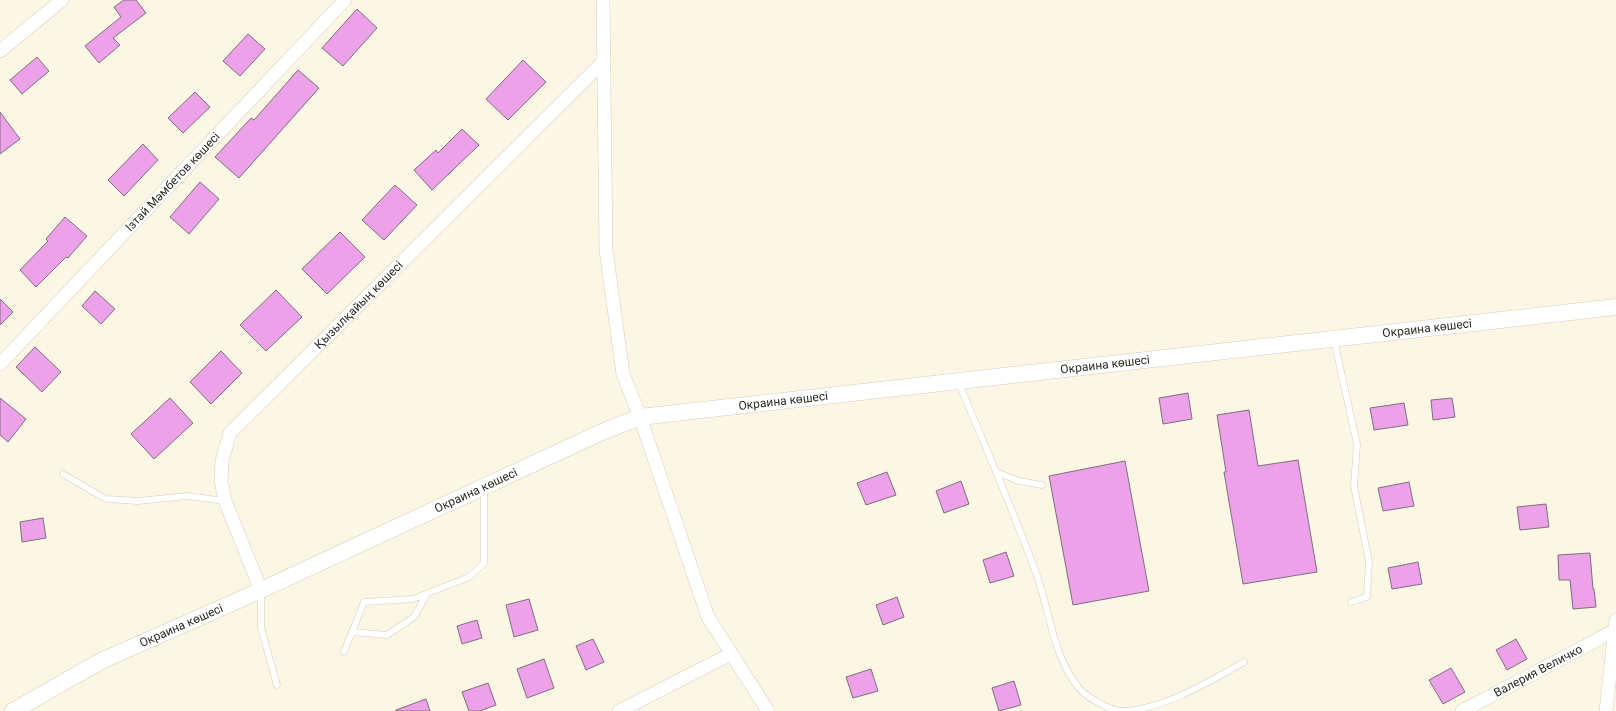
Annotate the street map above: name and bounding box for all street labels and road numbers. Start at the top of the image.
street label: Ізтай Мәмбетов көшесі [123,129,223,234]
street label: Қызылқайың көшесі [312,258,406,352]
street label: Окраина көшесі [1382,316,1473,340]
street label: Окраина көшесі [1060,353,1151,377]
street label: Окраина көшесі [738,389,829,413]
street label: Окраина көшесі [432,465,520,516]
street label: Окраина көшесі [137,601,225,650]
street label: Валерия Величко [1491,642,1585,700]

